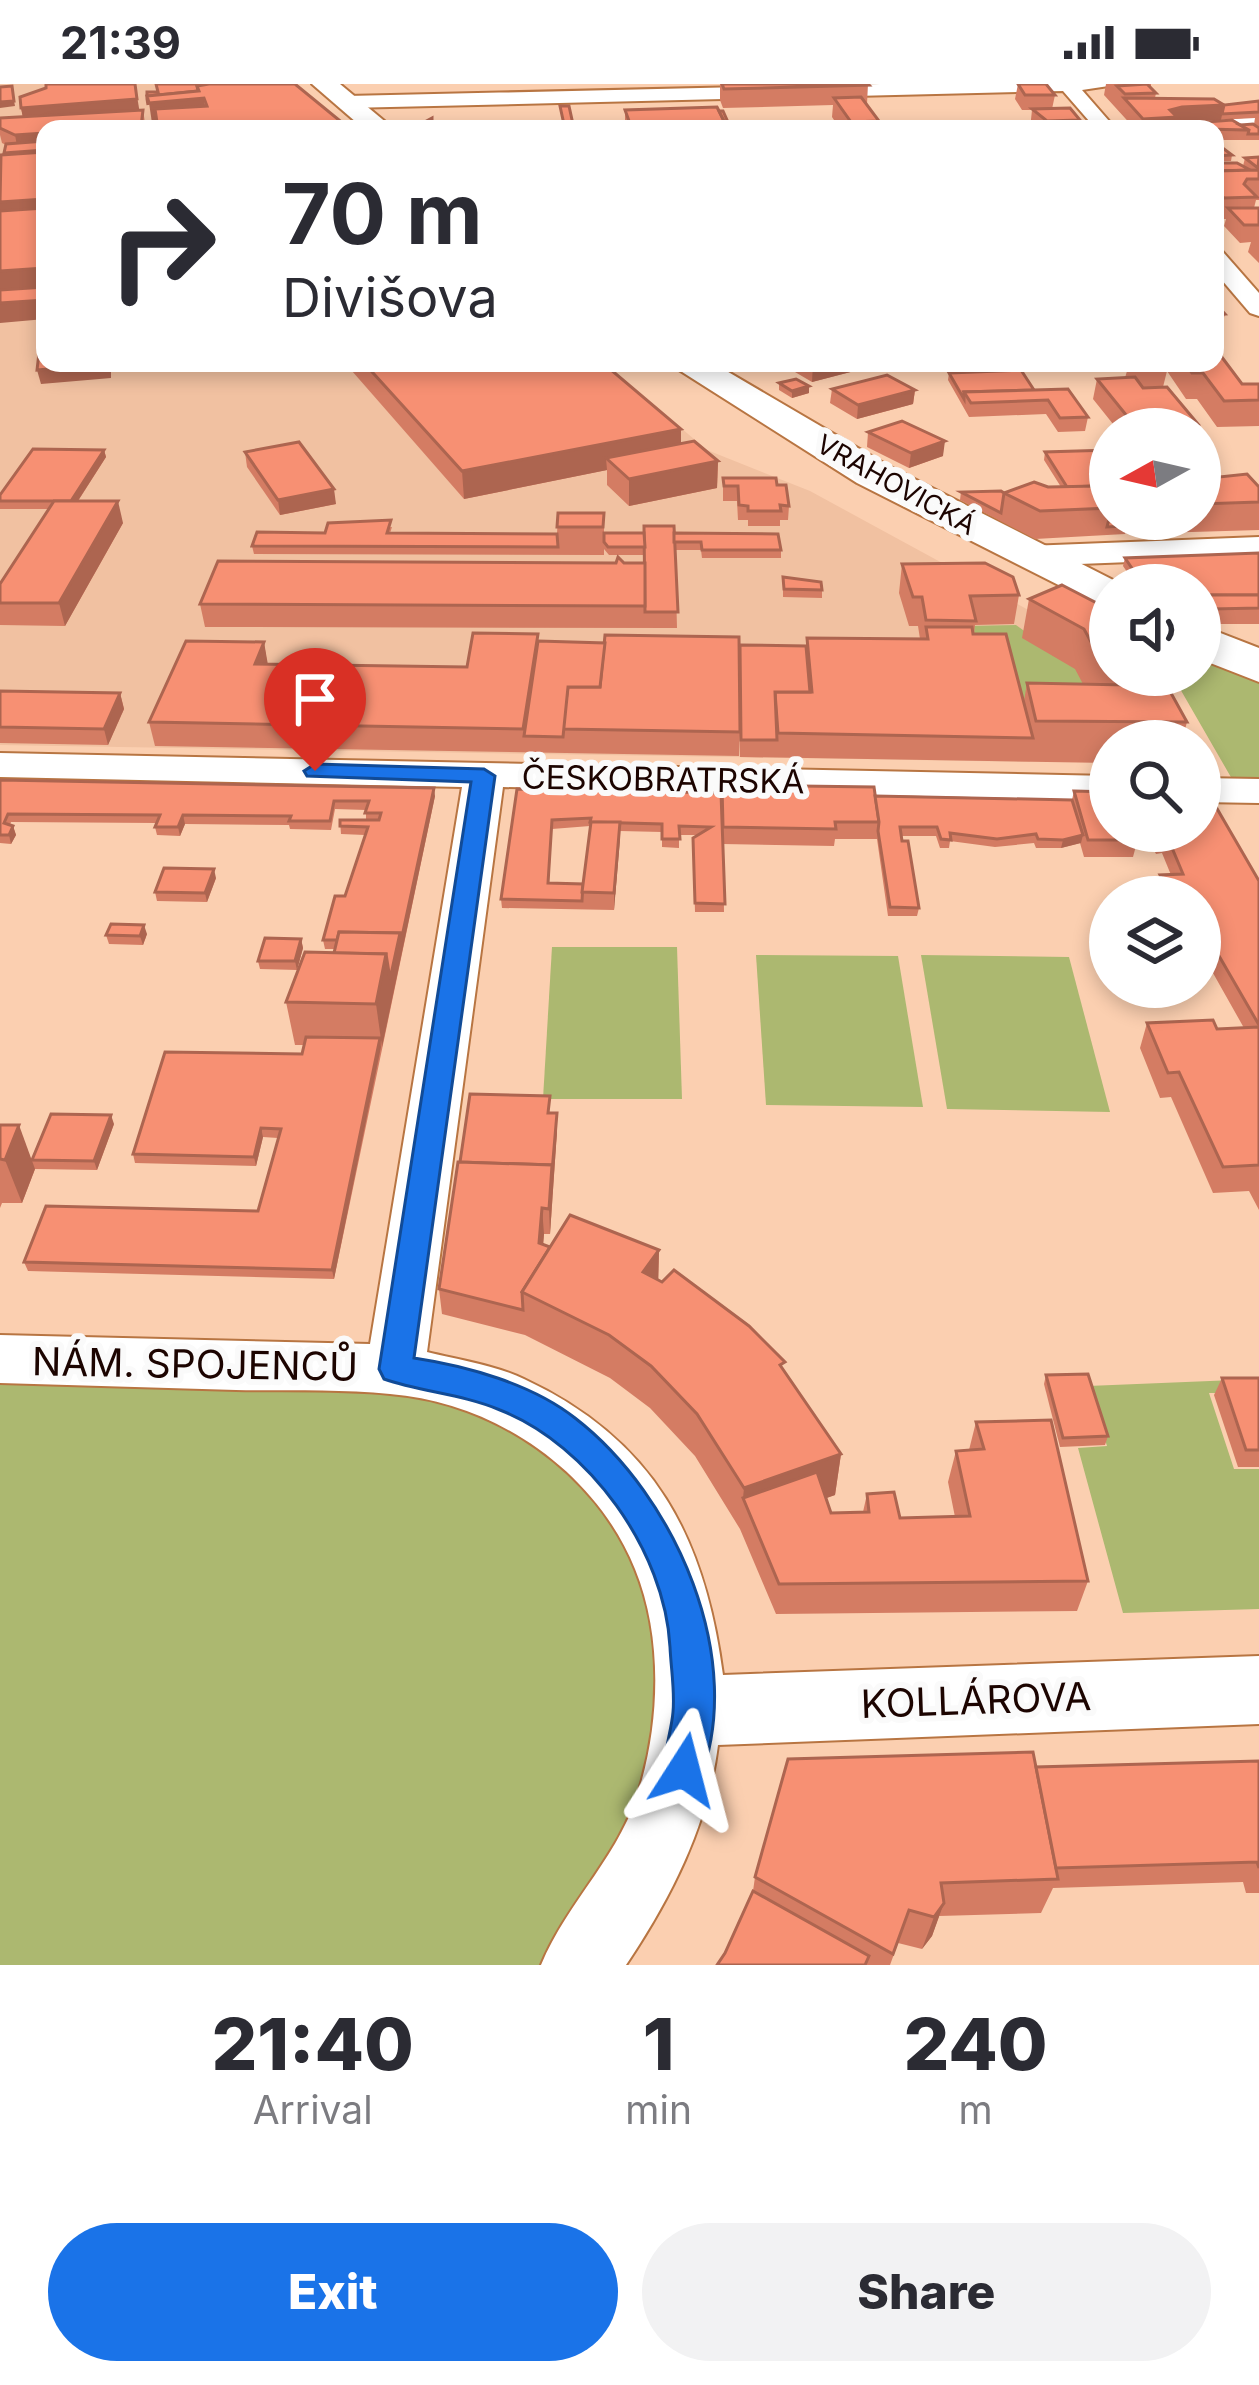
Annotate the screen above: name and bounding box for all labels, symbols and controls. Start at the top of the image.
text: 21:39 [60,15,181,70]
text: 70 m [282,163,483,264]
icon: right [84,168,240,324]
text: Divišova [282,265,498,330]
north arrow [1089,408,1221,540]
map controls [1089,408,1221,1008]
street label: VRAHOVICKÁ [811,427,982,542]
button: sound [1089,564,1221,696]
pin [264,648,366,771]
icon: arrive [282,666,348,732]
button: search [1089,720,1221,852]
street label: ČESKOBRATRSKÁ [521,757,805,801]
button: layers [1089,876,1221,1008]
street label: NÁM. SPOJENCŮ [32,1335,358,1390]
street label: KOLLÁROVA [860,1672,1092,1727]
position arrow [621,1707,747,1833]
text: 21:40 [211,2000,414,2087]
text: 1 [643,2000,675,2087]
text: 240 [903,2000,1048,2087]
text: Arrival [253,2086,373,2133]
text: min [625,2086,692,2133]
text: m [958,2086,993,2133]
button: Exit [48,2223,618,2361]
button: Share [642,2223,1211,2361]

